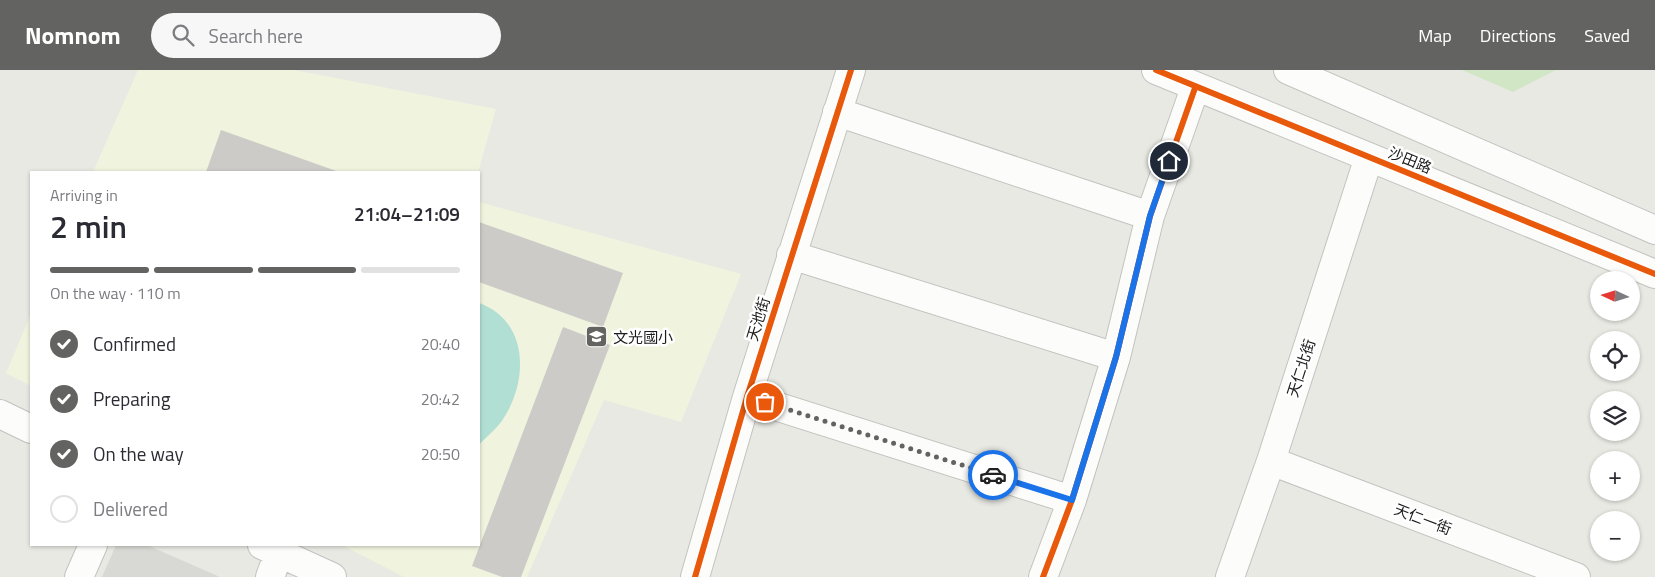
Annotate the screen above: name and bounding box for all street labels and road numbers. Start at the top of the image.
street label: 沙田路 [1385,141,1435,179]
street label: 天池街 [740,294,776,344]
street label: 天仁北街 [1281,336,1321,400]
street label: 天仁一街 [1391,498,1455,540]

